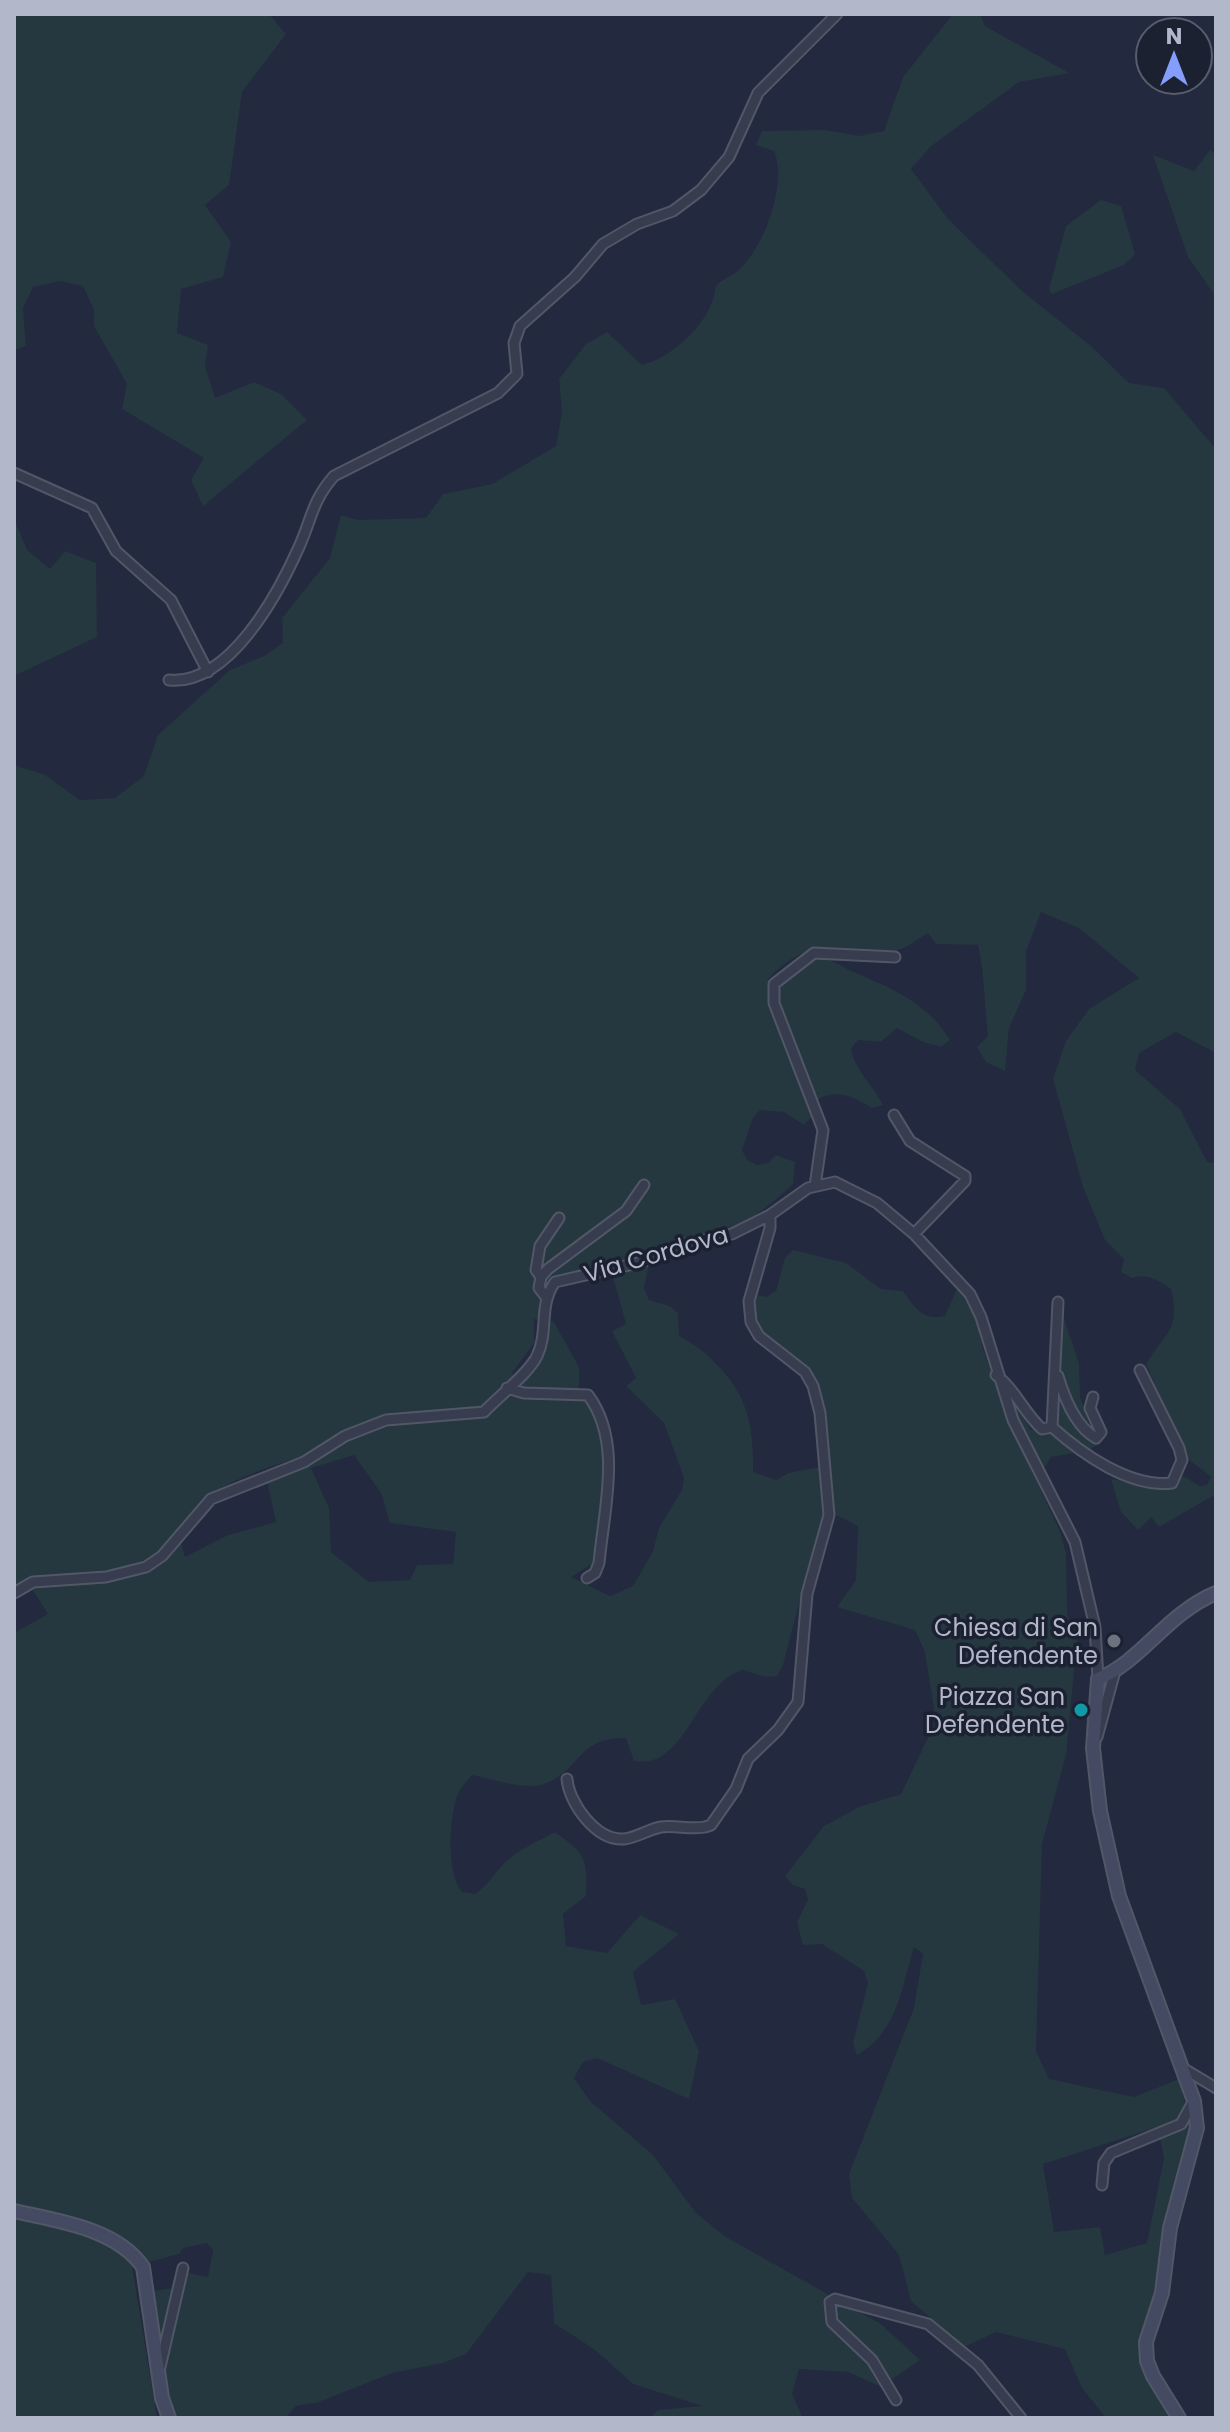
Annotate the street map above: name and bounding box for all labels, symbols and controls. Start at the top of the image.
north arrow [1134,16,1214,96]
text: N [1166,21,1182,52]
street label: Via Cordova [580,1218,732,1290]
place label: Chiesa di San Defendente [934,1611,1098,1672]
marker: Chiesa di San Defendente [1105,1632,1123,1650]
place label: Piazza San Defendente [925,1680,1065,1741]
marker: Piazza San Defendente [1072,1701,1090,1719]

